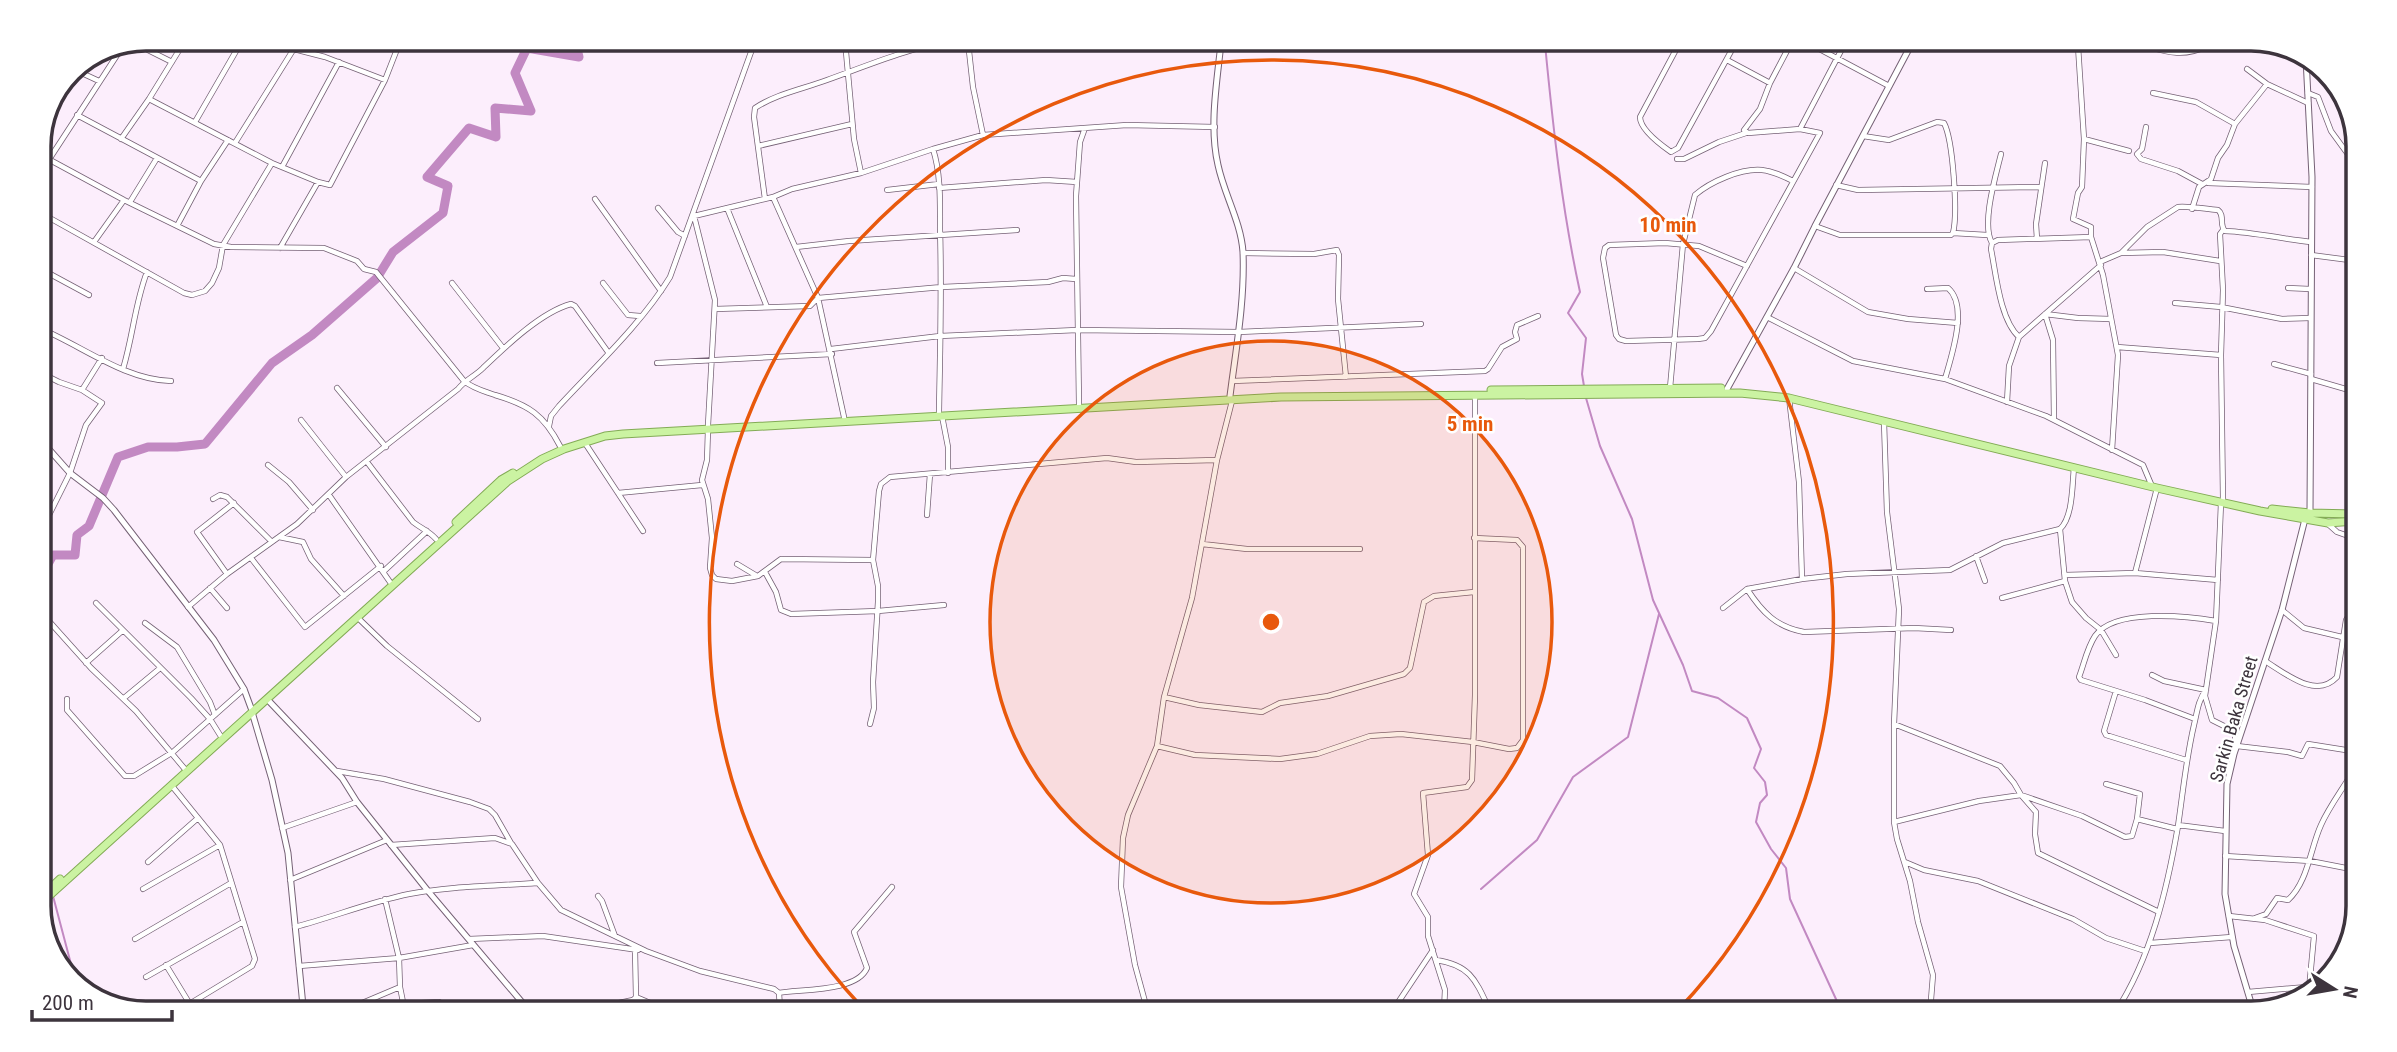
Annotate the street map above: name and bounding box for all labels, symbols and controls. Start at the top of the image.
text: 10 min [1639,213,1697,237]
text: 5 min [1447,412,1493,436]
centre of rings [1259,610,1283,634]
street label: Sarkin Baka Street [2206,653,2262,784]
north arrow [2299,954,2369,1024]
scale bar [32,978,172,1022]
text: N [2338,984,2363,1000]
text: 200 m [42,991,94,1015]

